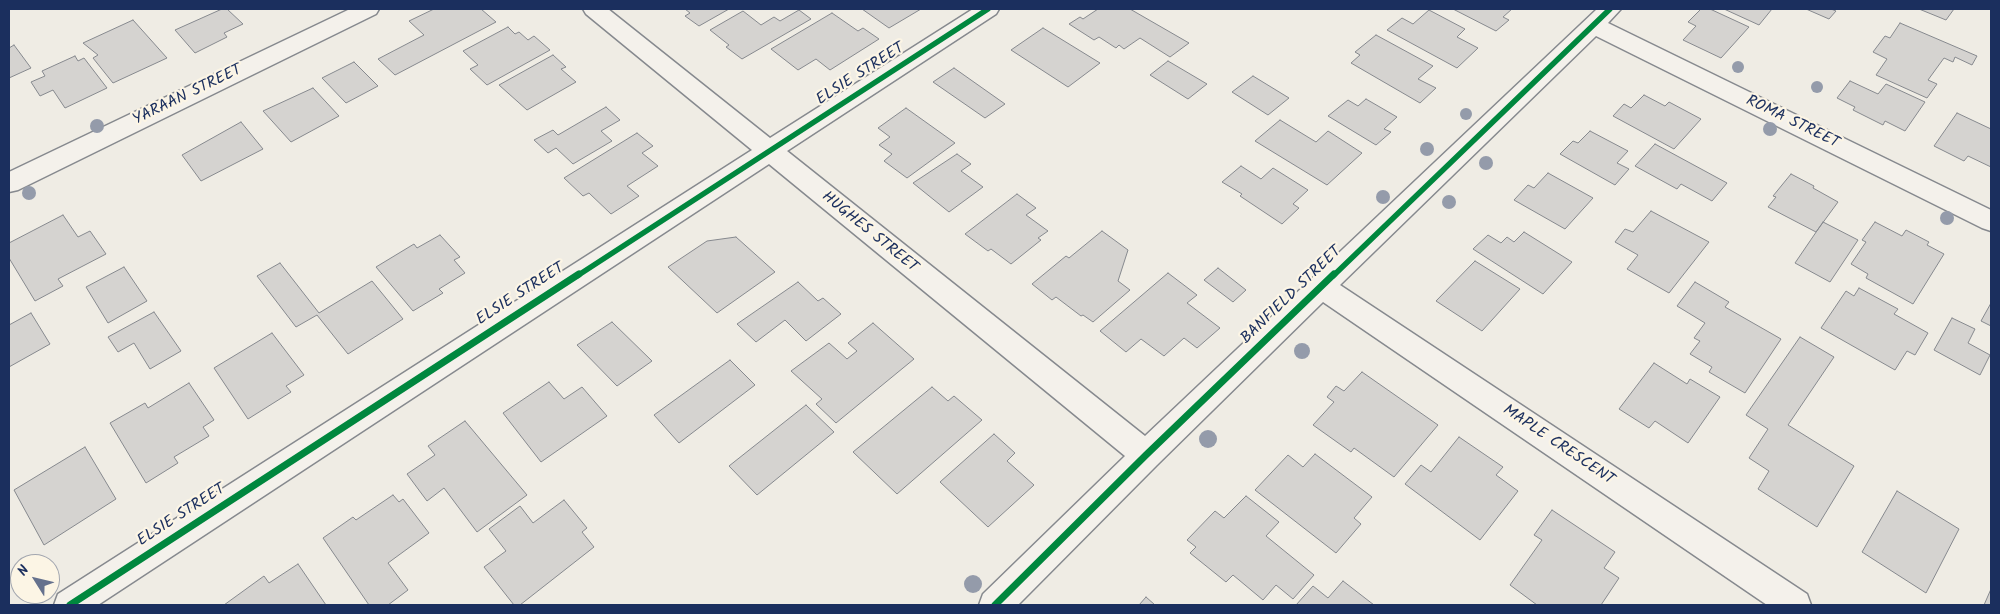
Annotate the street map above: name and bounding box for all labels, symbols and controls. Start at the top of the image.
street label: ELSIE STREET [813,39,909,111]
street label: YARAAN STREET [130,61,246,131]
street label: ROMA STREET [1742,92,1842,154]
street label: HUGHES STREET [817,188,921,278]
street label: BANFIELD STREET [1238,243,1346,349]
street label: ELSIE STREET [473,259,569,331]
street label: MAPLE CRESCENT [1498,402,1618,490]
street label: ELSIE STREET [134,480,230,552]
north arrow [10,554,60,604]
text: N [12,561,35,581]

